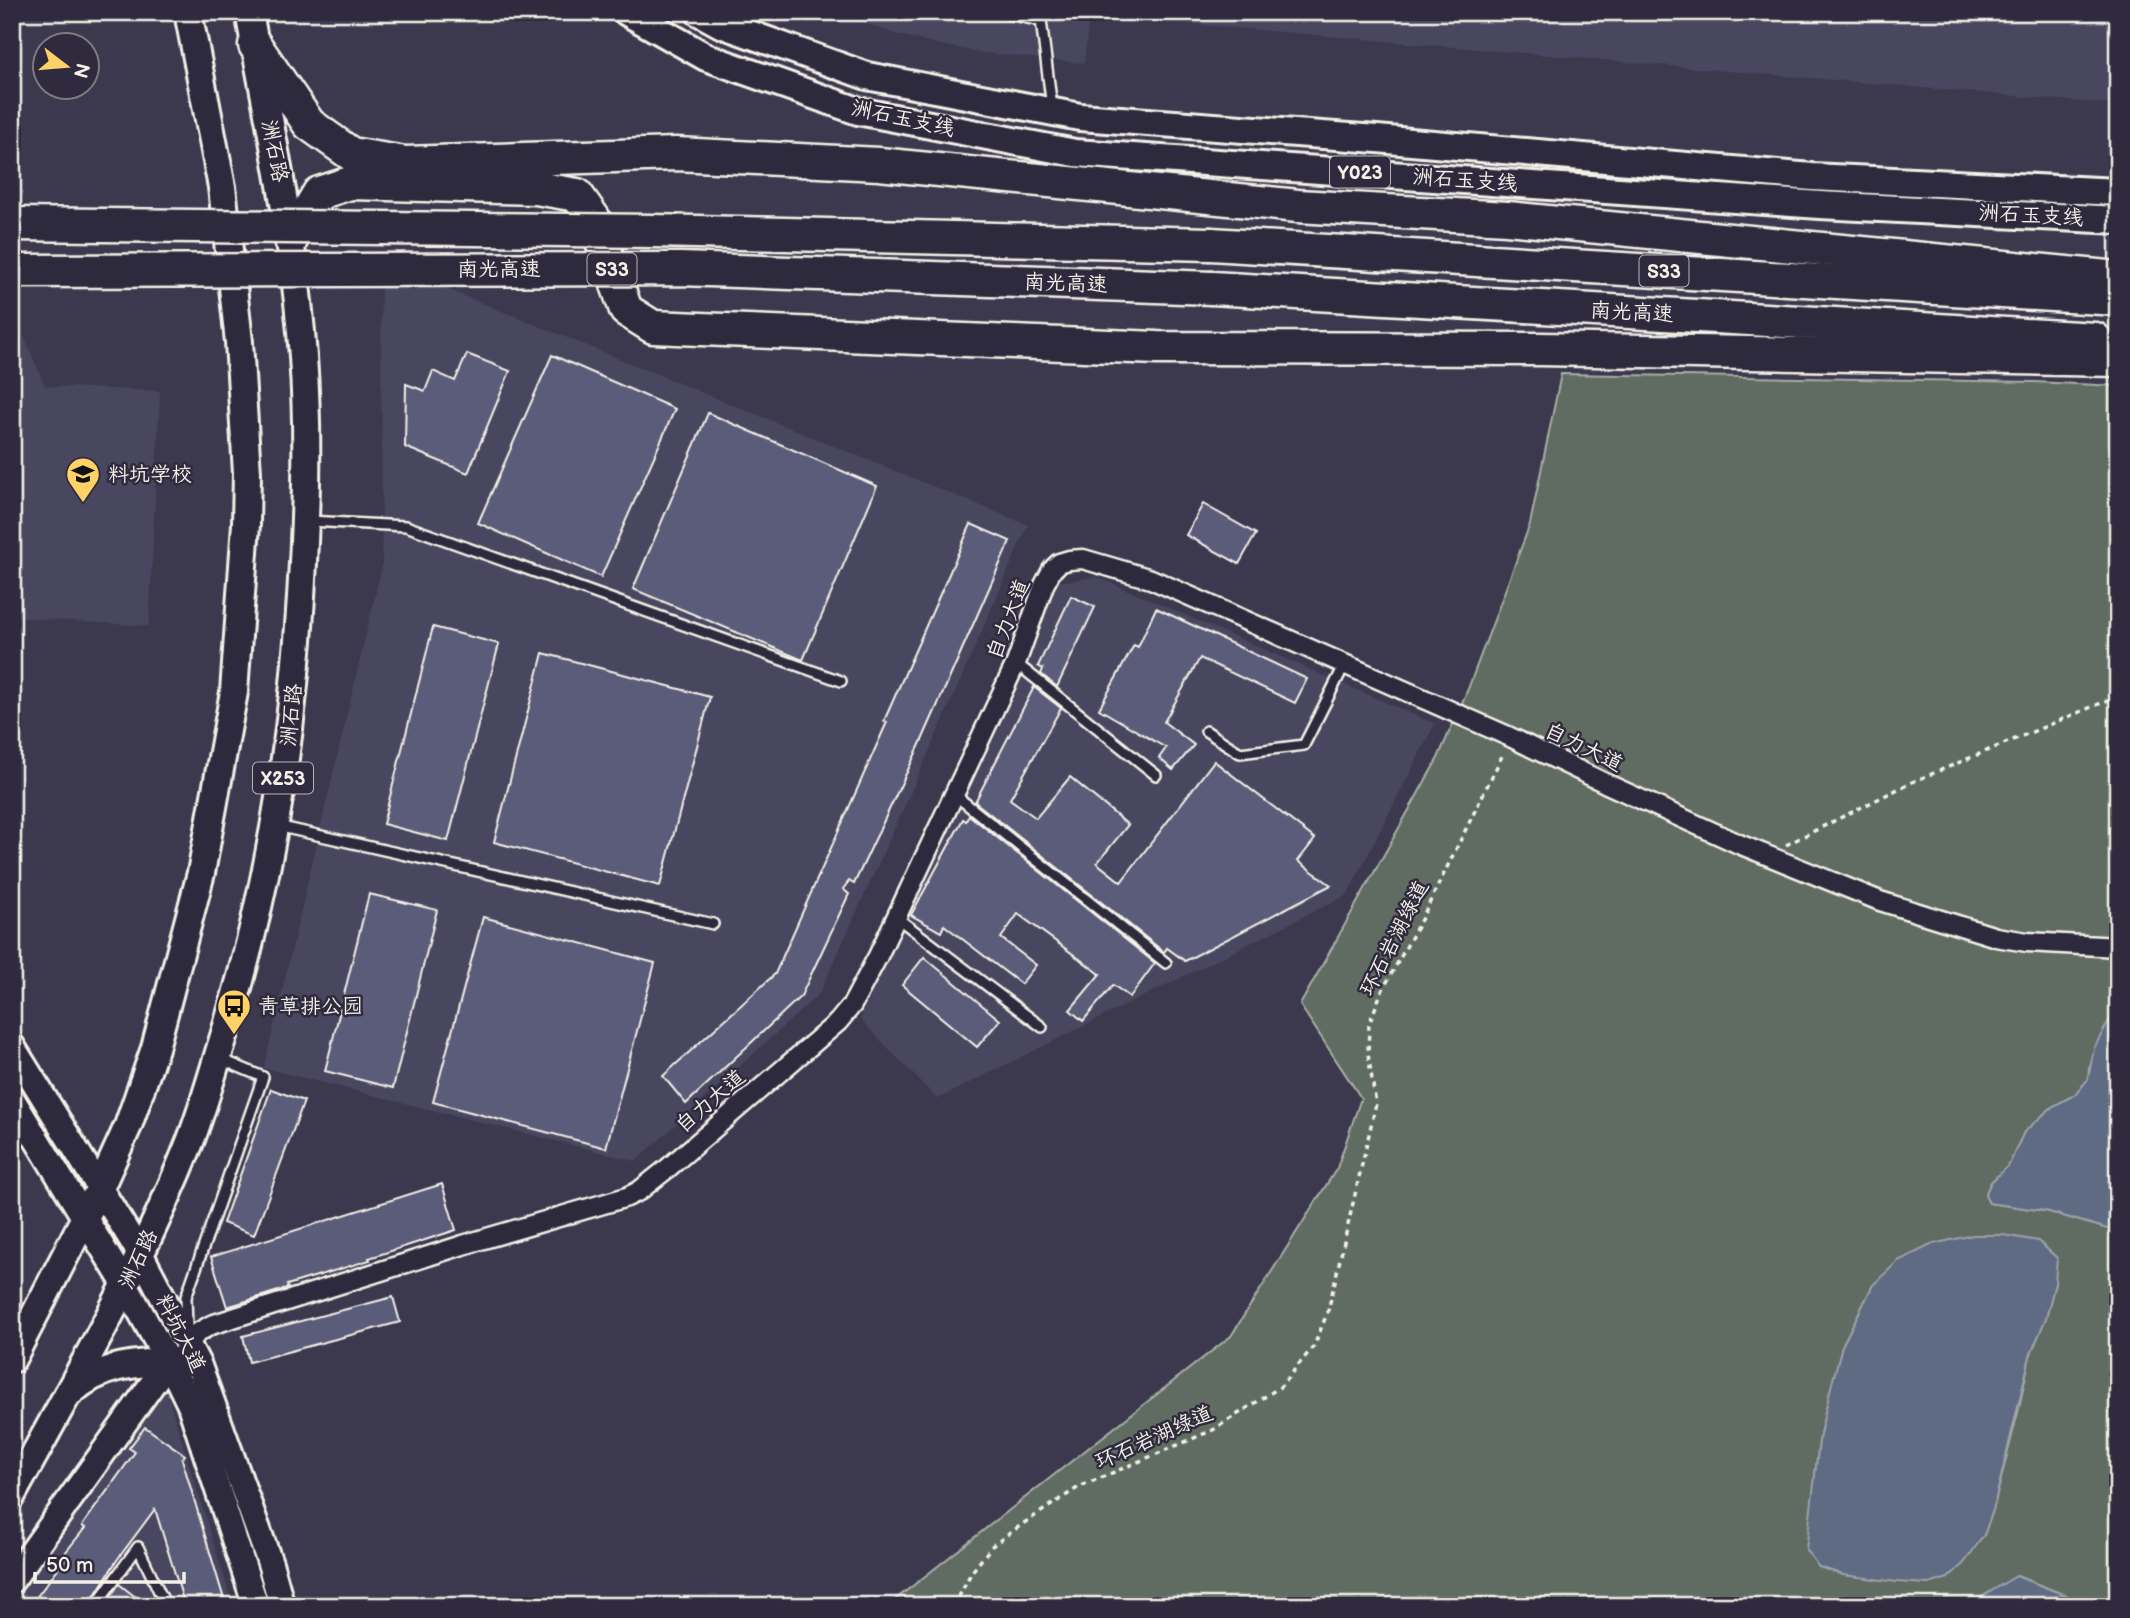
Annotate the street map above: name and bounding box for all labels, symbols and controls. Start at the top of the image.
north arrow [32,32,102,102]
text: N [68,60,94,80]
street label: 洲石玉支线 [849,95,957,142]
street label: 洲石路 [256,118,293,184]
road number: Y023 [1330,156,1390,188]
street label: 洲石玉支线 [1412,164,1518,197]
street label: 洲石玉支线 [1978,200,2084,231]
road number: S33 [588,254,636,284]
road number: S33 [1640,256,1688,286]
street label: 南光高速 [457,257,541,282]
street label: 南光高速 [1024,270,1108,297]
street label: 南光高速 [1589,298,1675,327]
school or university icon: 料坑学校 [64,455,102,504]
place label: 料坑学校 [108,462,192,487]
street label: 自力大道 [982,575,1035,663]
street label: 洲石路 [276,682,307,748]
street label: 自力大道 [1541,718,1627,777]
road number: X253 [253,762,313,793]
street label: 环石岩湖绿道 [1355,876,1434,1000]
bus stop icon: 青草排公园 [215,987,253,1036]
place label: 青草排公园 [258,994,363,1019]
street label: 自力大道 [670,1064,750,1138]
street label: 洲石路 [114,1225,163,1293]
street label: 料坑大道 [150,1290,211,1376]
street label: 环石岩湖绿道 [1092,1400,1217,1475]
scale bar [35,1541,184,1585]
text: 50 m [46,1553,93,1578]

